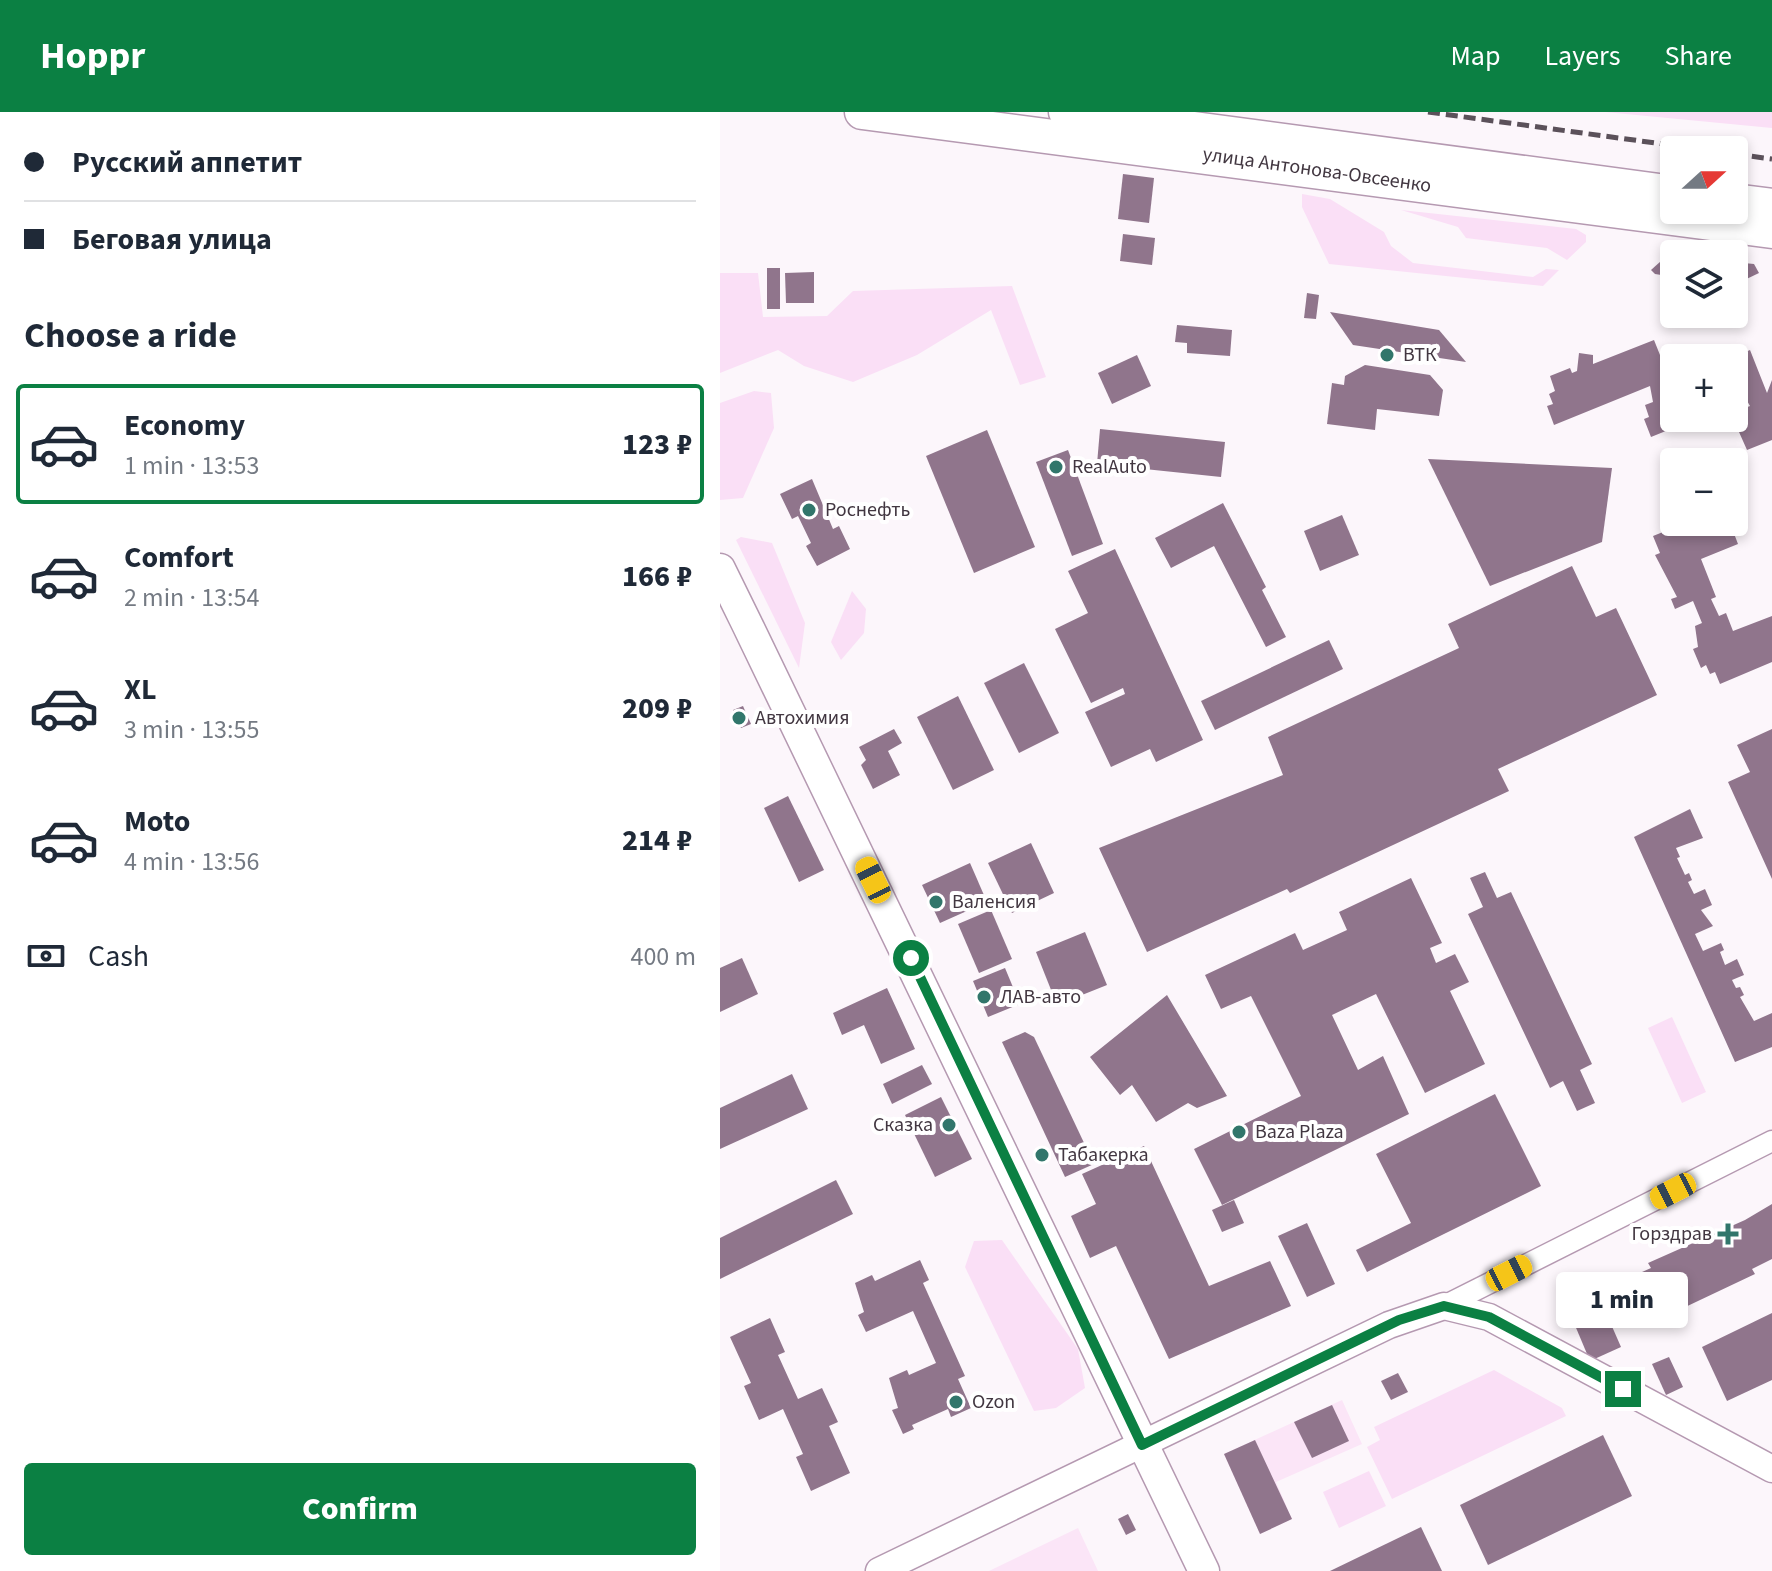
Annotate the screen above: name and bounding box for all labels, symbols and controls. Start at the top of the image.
text: Hoppr [40,29,145,83]
text: Map [1450,36,1500,76]
text: Layers [1544,36,1620,76]
text: Share [1664,36,1732,76]
north arrow [1660,136,1748,224]
map controls [1660,136,1748,536]
street label: улица Антонова-Овсеенко [1201,140,1433,200]
text: Русский аппетит [72,141,302,184]
text: Беговая улица [72,218,272,261]
button: layers [1660,240,1748,328]
text: Choose a ride [24,310,237,361]
place label: ВТК [1403,341,1437,369]
button: + [1660,344,1748,432]
marker: ВТК [1378,346,1396,364]
text: Economy [124,404,245,447]
icon: car [28,408,100,480]
text: 123 ₽ [622,423,692,466]
text: 1 min · 13:53 [124,447,259,484]
button: − [1660,448,1748,536]
place label: RealAuto [1072,453,1147,481]
marker: RealAuto [1047,458,1065,476]
place label: Роснефть [825,496,910,524]
marker: Роснефть [800,501,818,519]
text: Comfort [124,536,234,579]
icon: car [28,540,100,612]
text: 166 ₽ [622,555,692,598]
text: 2 min · 13:54 [124,579,259,616]
text: XL [124,668,157,711]
icon: car [28,672,100,744]
text: 209 ₽ [622,687,692,730]
place label: Автохимия [755,704,849,732]
marker: Автохимия [730,709,748,727]
text: 3 min · 13:55 [124,711,259,748]
text: Moto [124,800,190,843]
icon: car [28,804,100,876]
text: 214 ₽ [622,819,692,862]
text: 4 min · 13:56 [124,843,259,880]
car [852,853,894,907]
place label: Валенсия [952,888,1036,916]
marker: Валенсия [927,893,945,911]
icon: cash [24,934,68,978]
text: Cash [88,935,149,978]
text: 400 m [630,938,696,975]
route start [893,940,929,976]
place label: ЛАВ-авто [1000,983,1081,1011]
marker: ЛАВ-авто [975,988,993,1006]
place label: Сказка [873,1111,933,1139]
marker: Сказка [940,1116,958,1134]
place label: Baza Plaza [1255,1118,1344,1146]
marker: Baza Plaza [1230,1123,1248,1141]
place label: Табакерка [1058,1141,1148,1169]
marker: Табакерка [1033,1146,1051,1164]
car [1646,1169,1700,1213]
place label: Горздрав [1632,1220,1712,1248]
marker: Горздрав [1719,1225,1737,1243]
car [1482,1251,1536,1295]
callout: 1 min [1557,1273,1689,1329]
text: 1 min [1590,1281,1654,1318]
route end [1605,1371,1641,1407]
place label: Ozon [972,1388,1015,1416]
marker: Ozon [947,1393,965,1411]
button: Confirm [24,1463,696,1555]

